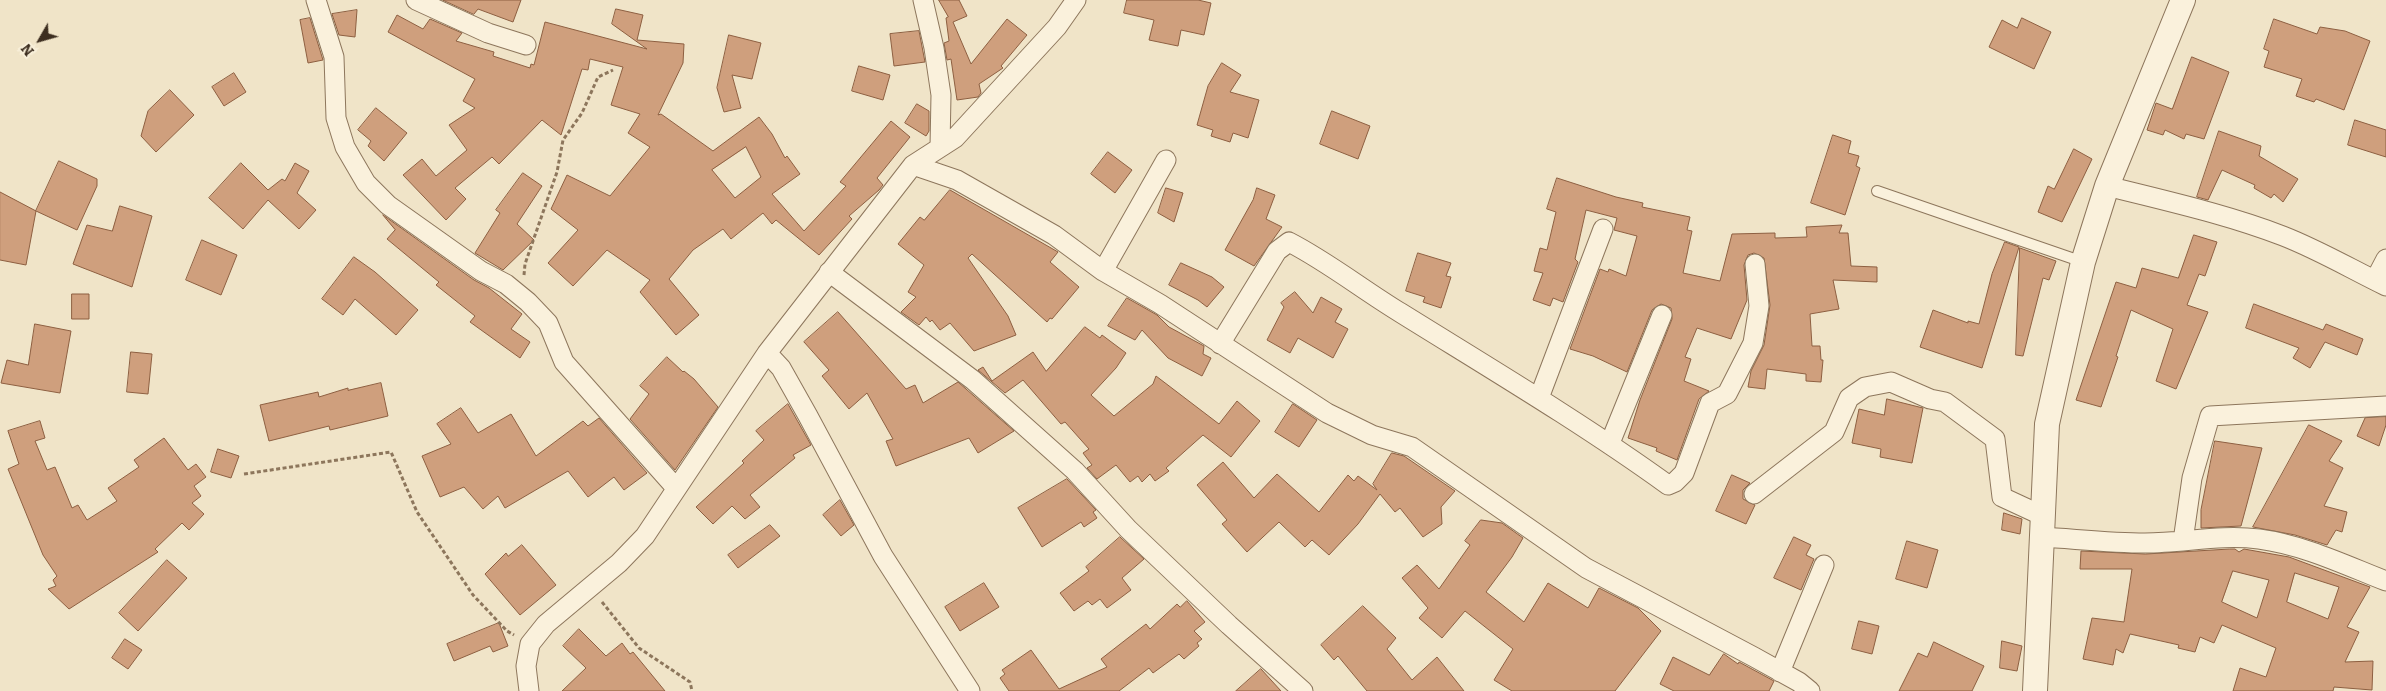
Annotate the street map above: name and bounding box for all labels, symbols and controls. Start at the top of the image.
north arrow [15,15,65,65]
text: N [18,40,38,59]

